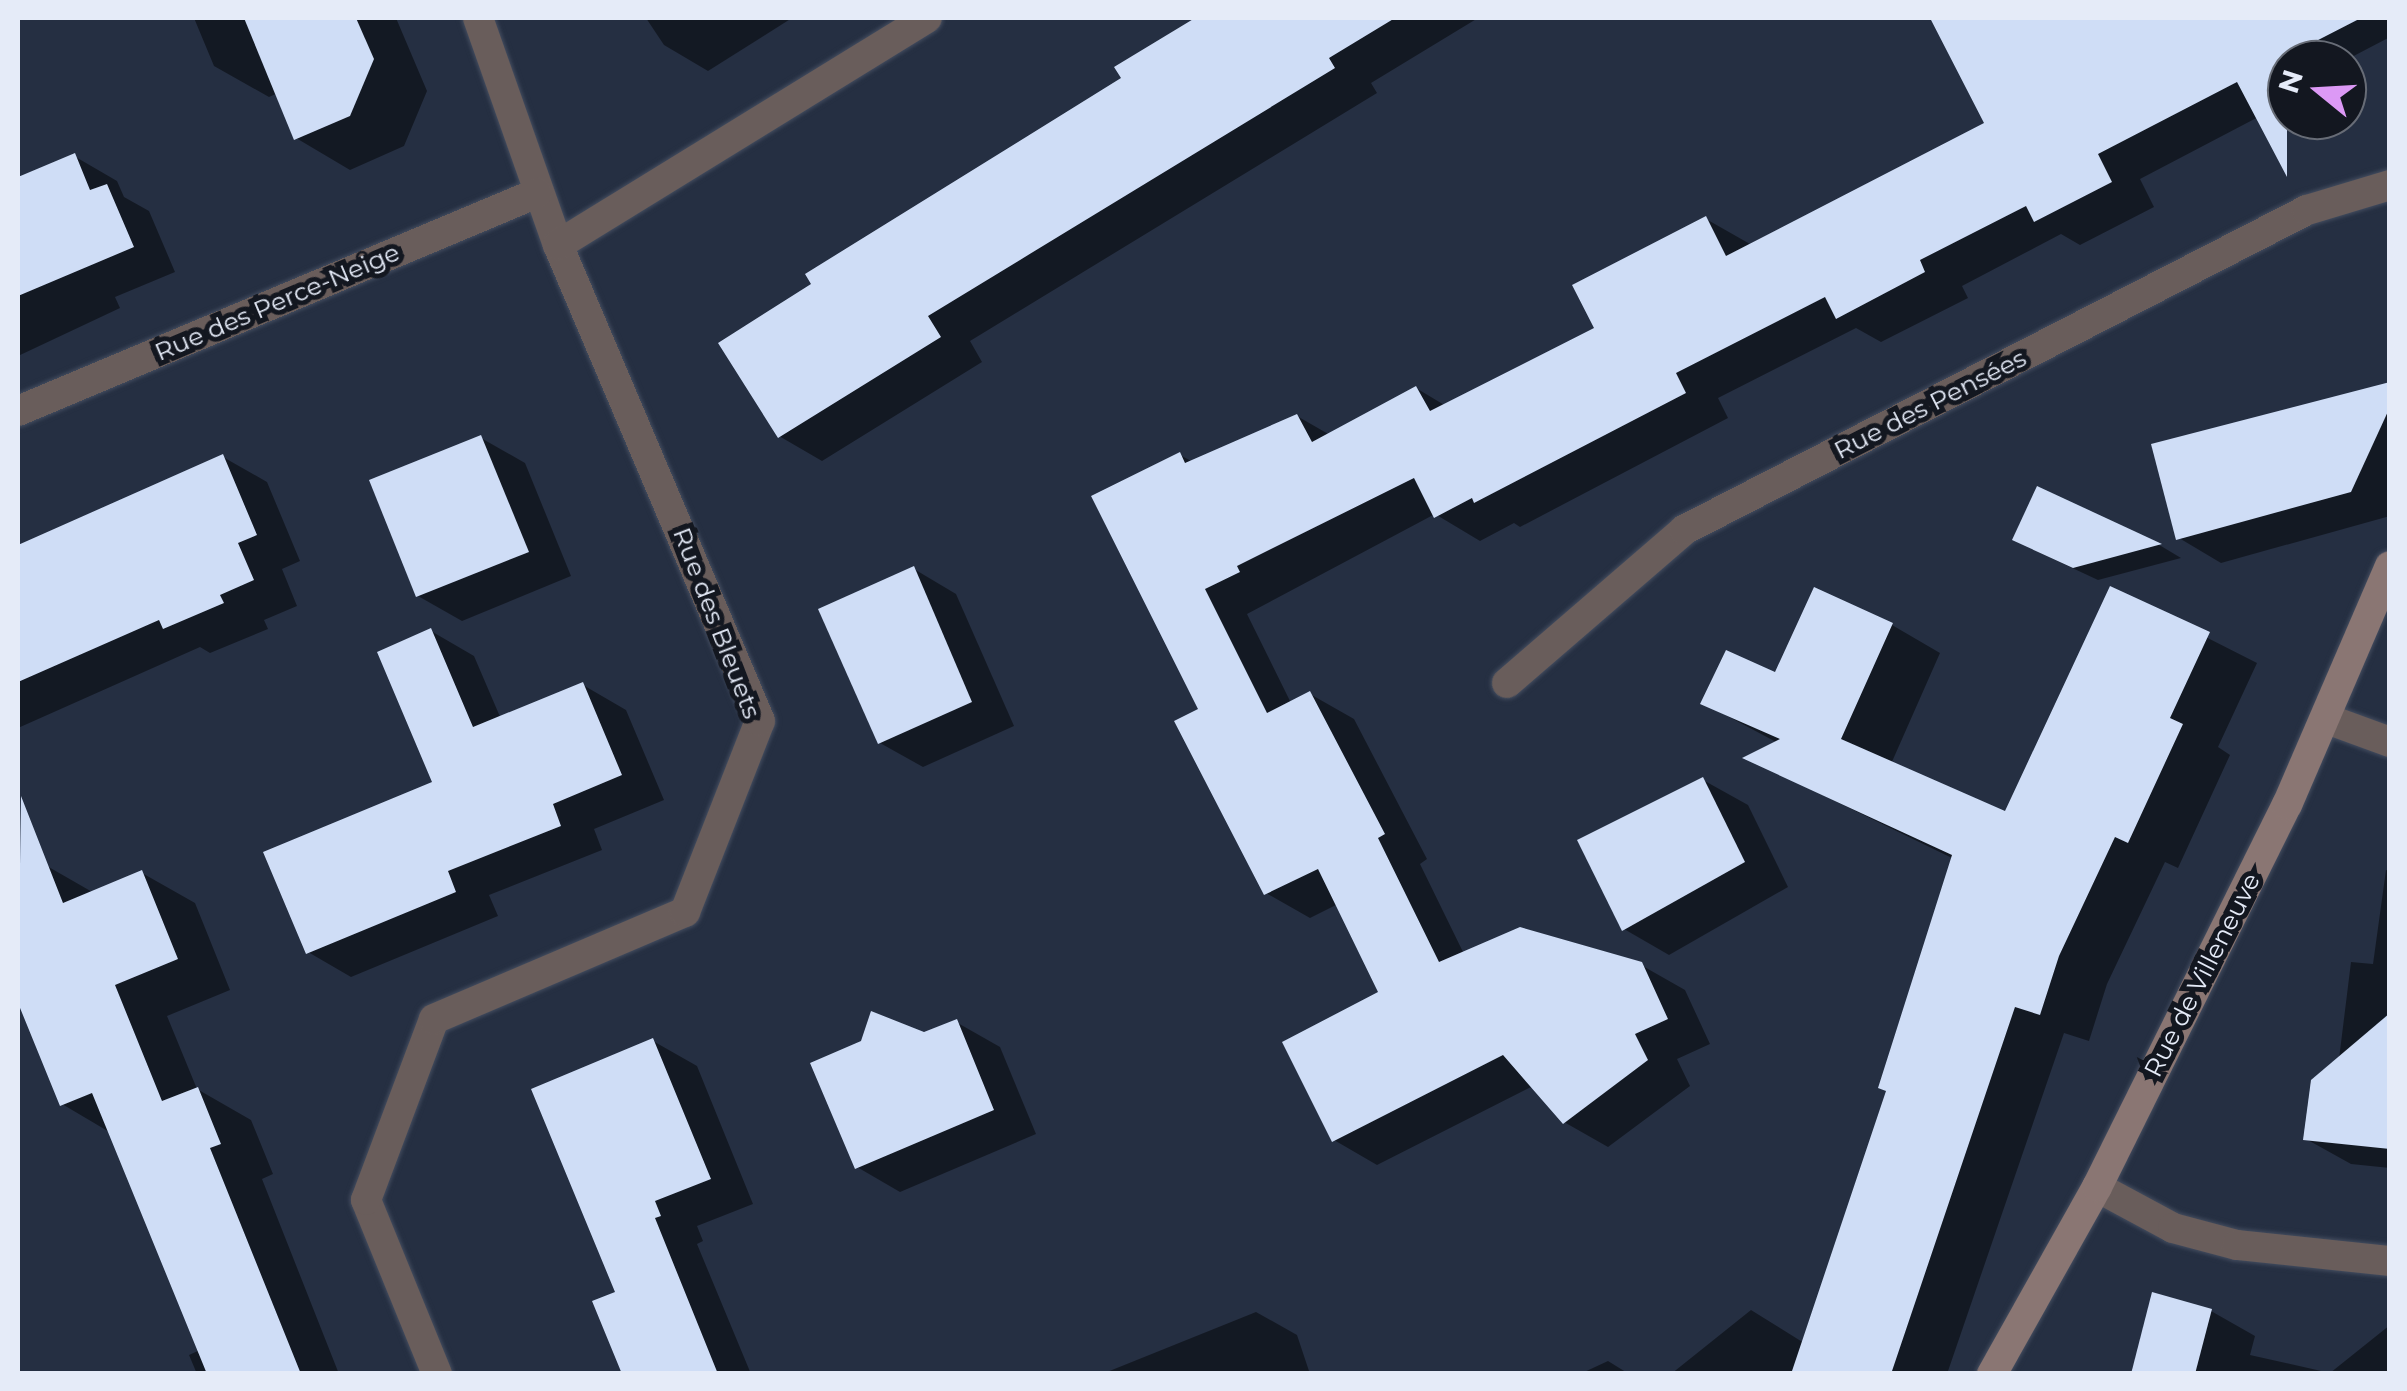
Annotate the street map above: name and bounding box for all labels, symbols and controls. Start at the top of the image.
north arrow [2267,40,2367,140]
text: N [2271,65,2310,97]
street label: Rue des Perce-Neige [150,237,404,367]
street label: Rue des Pensées [1829,343,2031,465]
street label: Rue des Bleuets [667,523,767,723]
street label: Rue de Villeneuve [2138,868,2266,1082]

